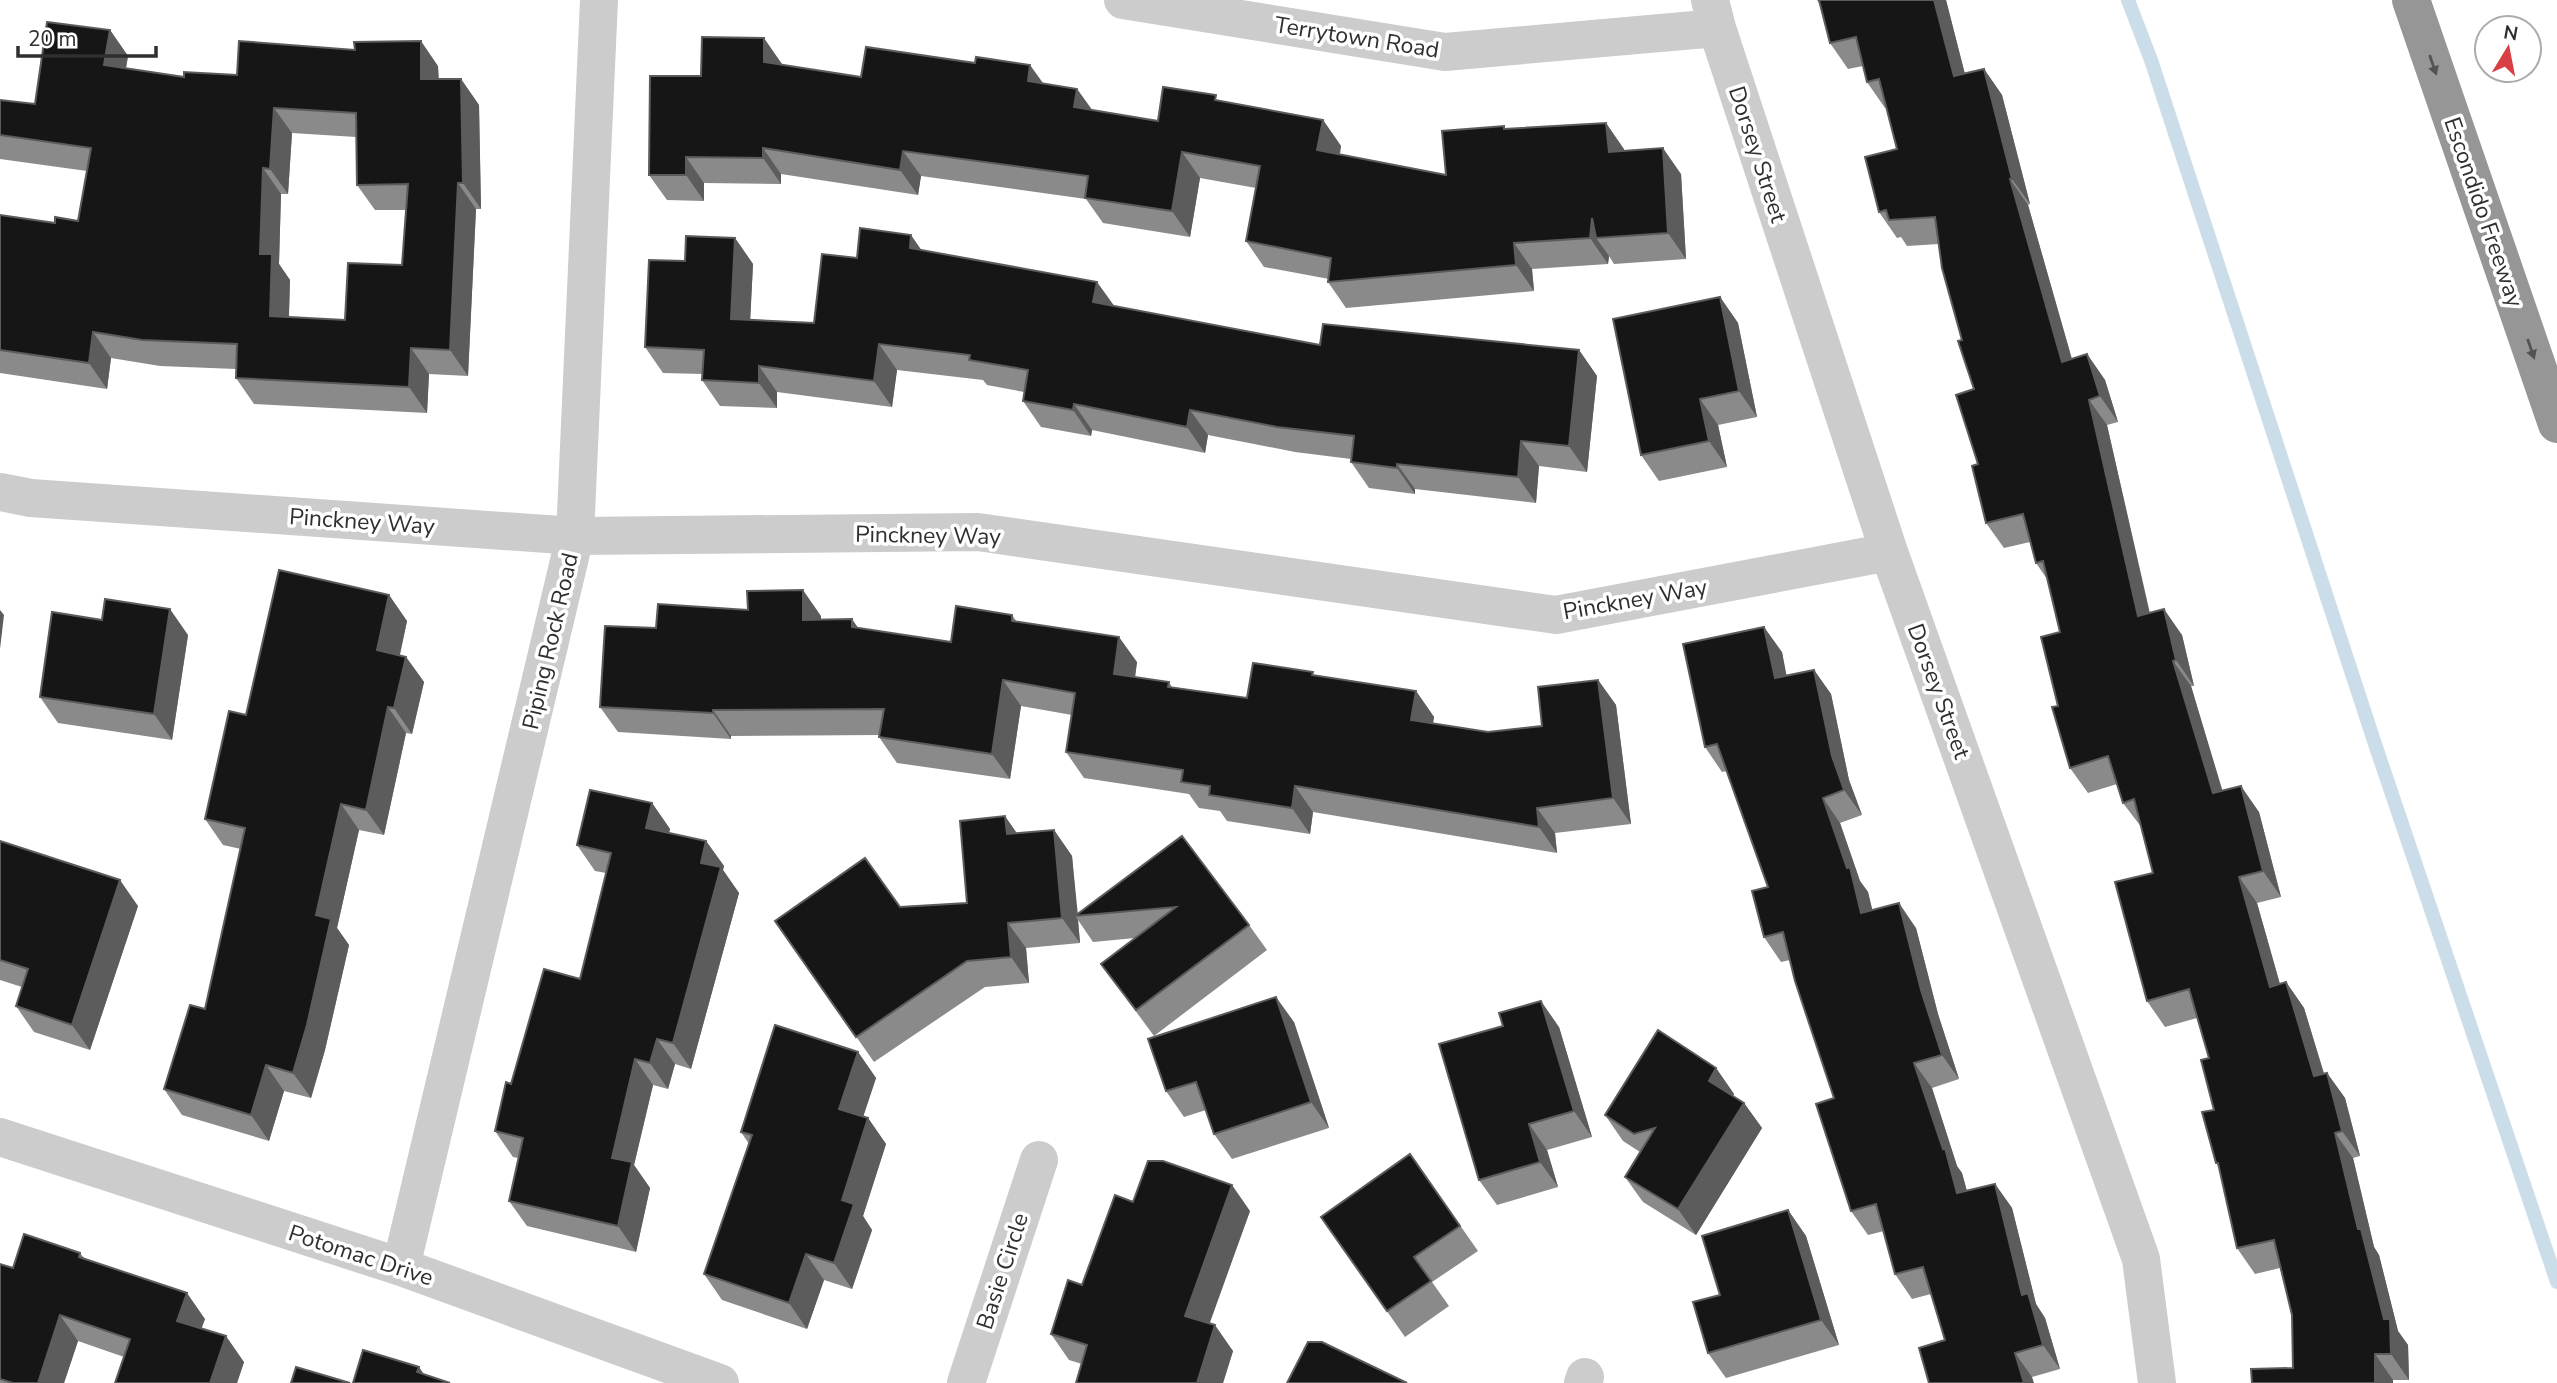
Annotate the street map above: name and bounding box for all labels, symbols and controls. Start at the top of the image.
street label: Terrytown Road [1273,9,1441,66]
scale bar [18,14,156,58]
north arrow [2473,14,2543,84]
text: N [2502,19,2520,47]
text: 20 m [28,25,77,53]
one-way arrow [2428,54,2439,75]
street label: Dorsey Street [1721,82,1794,227]
street label: Escondido Freeway [2436,113,2531,312]
one-way arrow [2526,339,2537,360]
street label: Pinckney Way [288,501,436,542]
street label: Pinckney Way [855,519,1001,552]
street label: Piping Rock Road [515,550,586,733]
street label: Pinckney Way [1561,572,1710,627]
street label: Dorsey Street [1900,619,1978,764]
street label: Basie Circle [969,1209,1036,1333]
street label: Potomac Drive [285,1217,437,1293]

